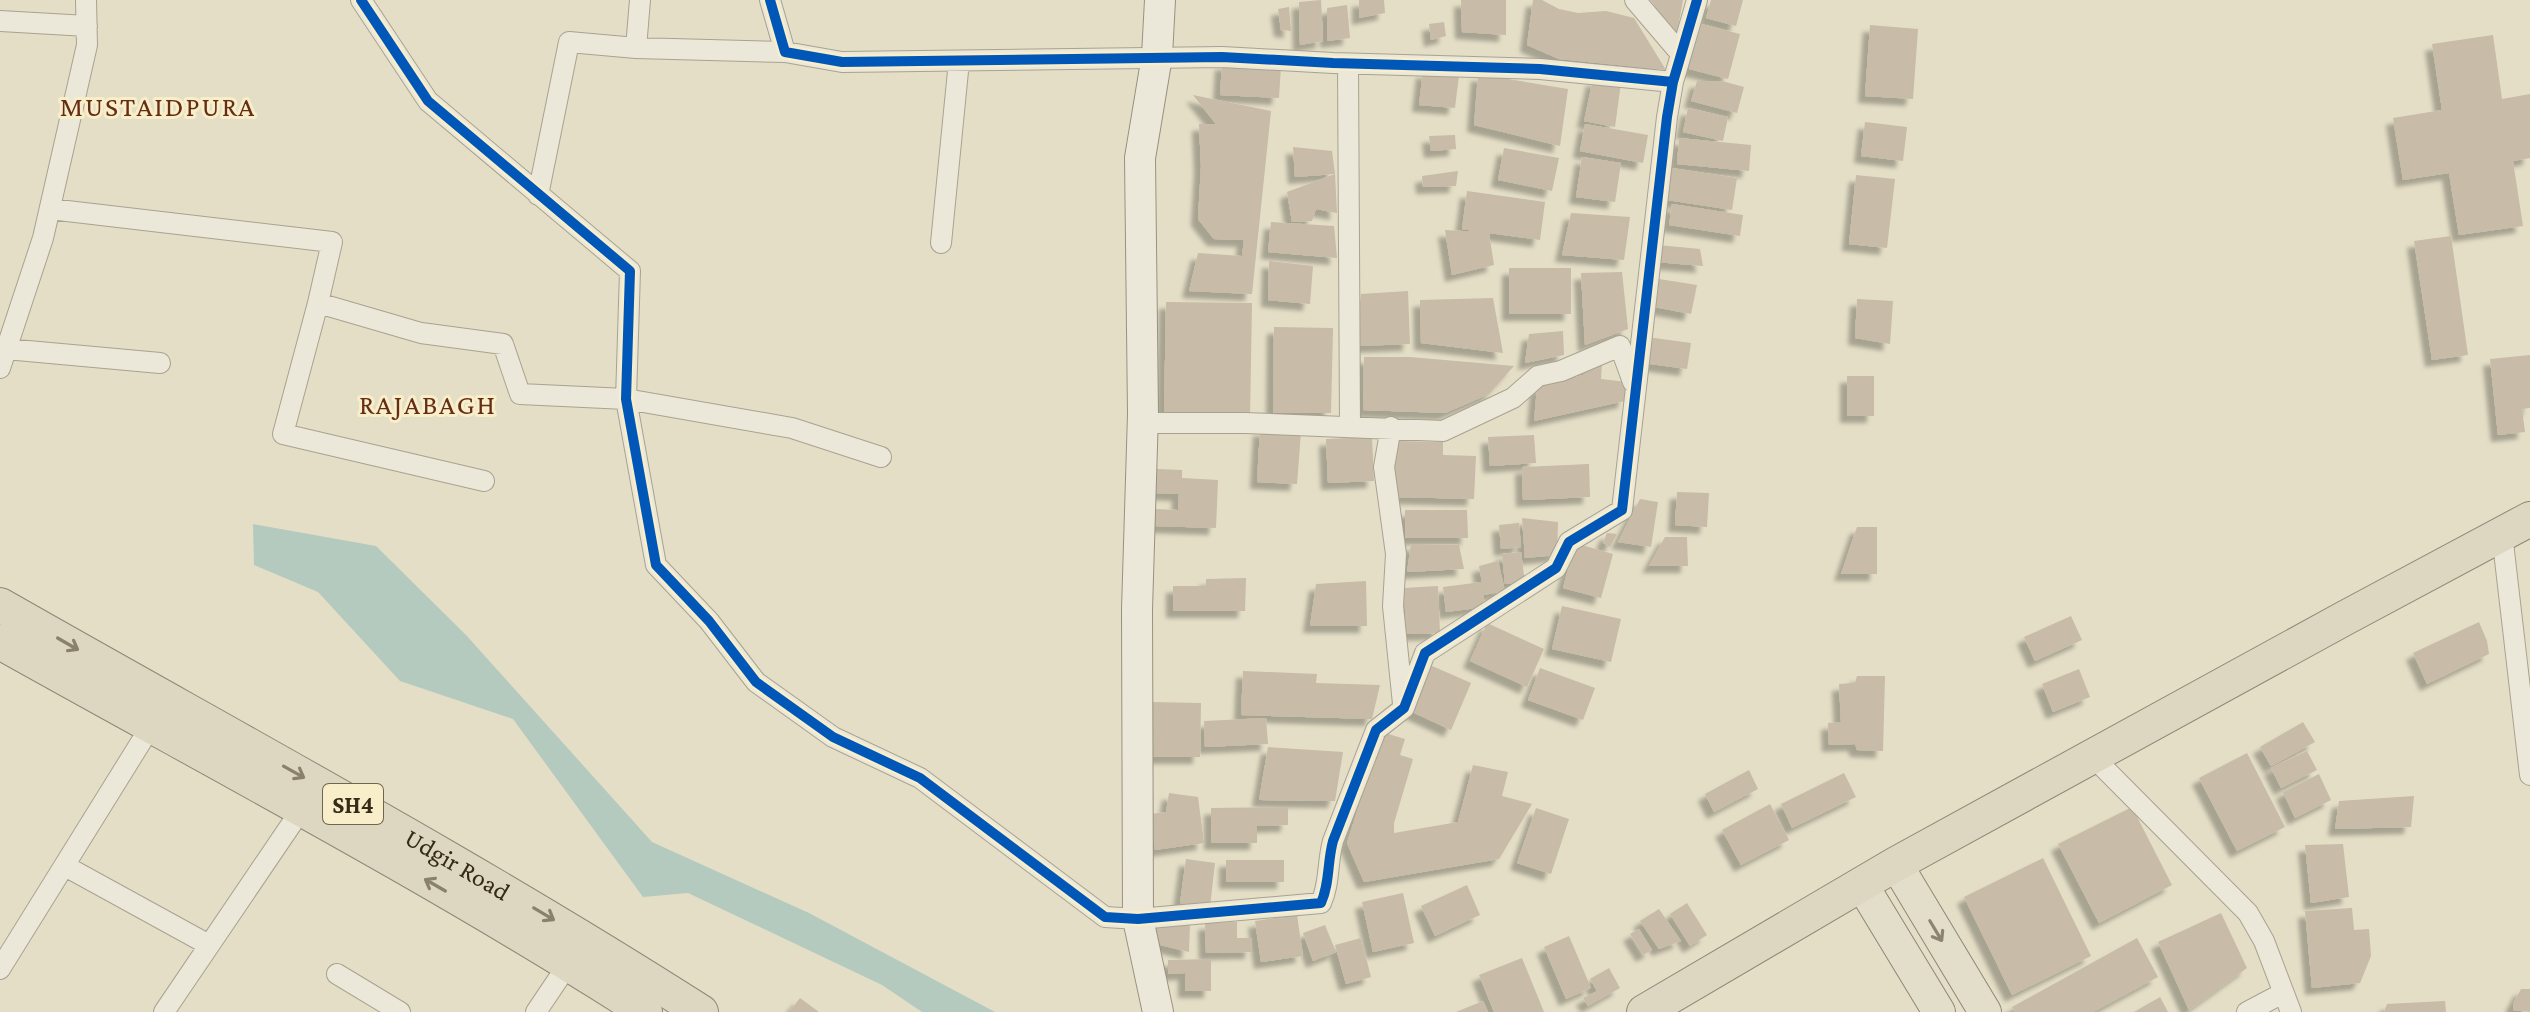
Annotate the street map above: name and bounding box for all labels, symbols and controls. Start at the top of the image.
district label: MUSTAIDPURA [60,91,256,122]
district label: RAJABAGH [359,389,497,420]
one-way arrow [56,636,79,652]
one-way arrow [282,764,305,780]
road number: SH4 [323,784,383,824]
street label: Udgir Road [400,822,516,906]
one-way arrow [424,876,447,892]
one-way arrow [532,907,556,922]
one-way arrow [1928,919,1944,942]

